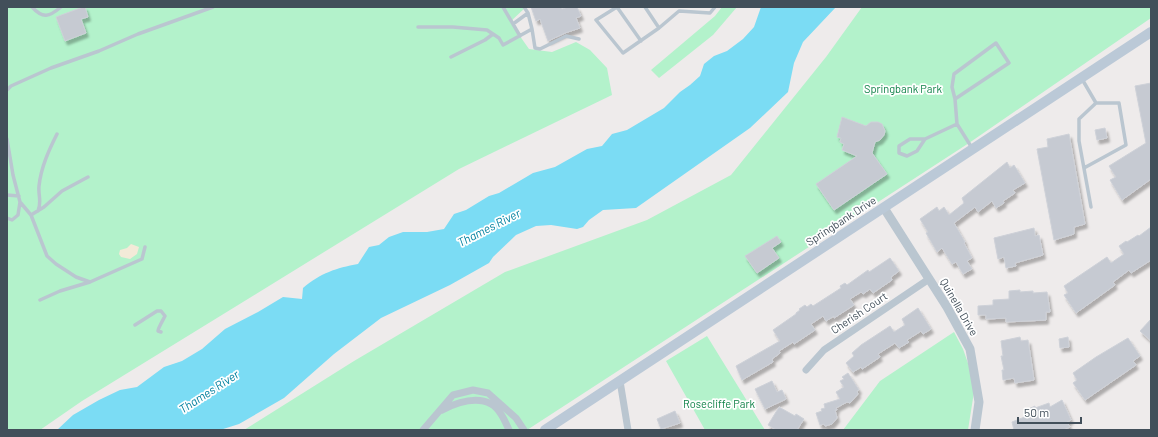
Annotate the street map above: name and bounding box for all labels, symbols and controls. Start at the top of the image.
park label: Springbank Park [864,82,942,95]
street label: Springbank Drive [803,193,878,248]
water label: Thames River [455,205,523,249]
street label: Quinella Drive [938,276,981,338]
street label: Cherish Court [828,289,889,336]
water label: Thames River [176,366,242,416]
park label: Rosecliffe Park [683,397,755,410]
scale bar [1018,399,1081,425]
text: 50 m [1024,405,1049,419]

